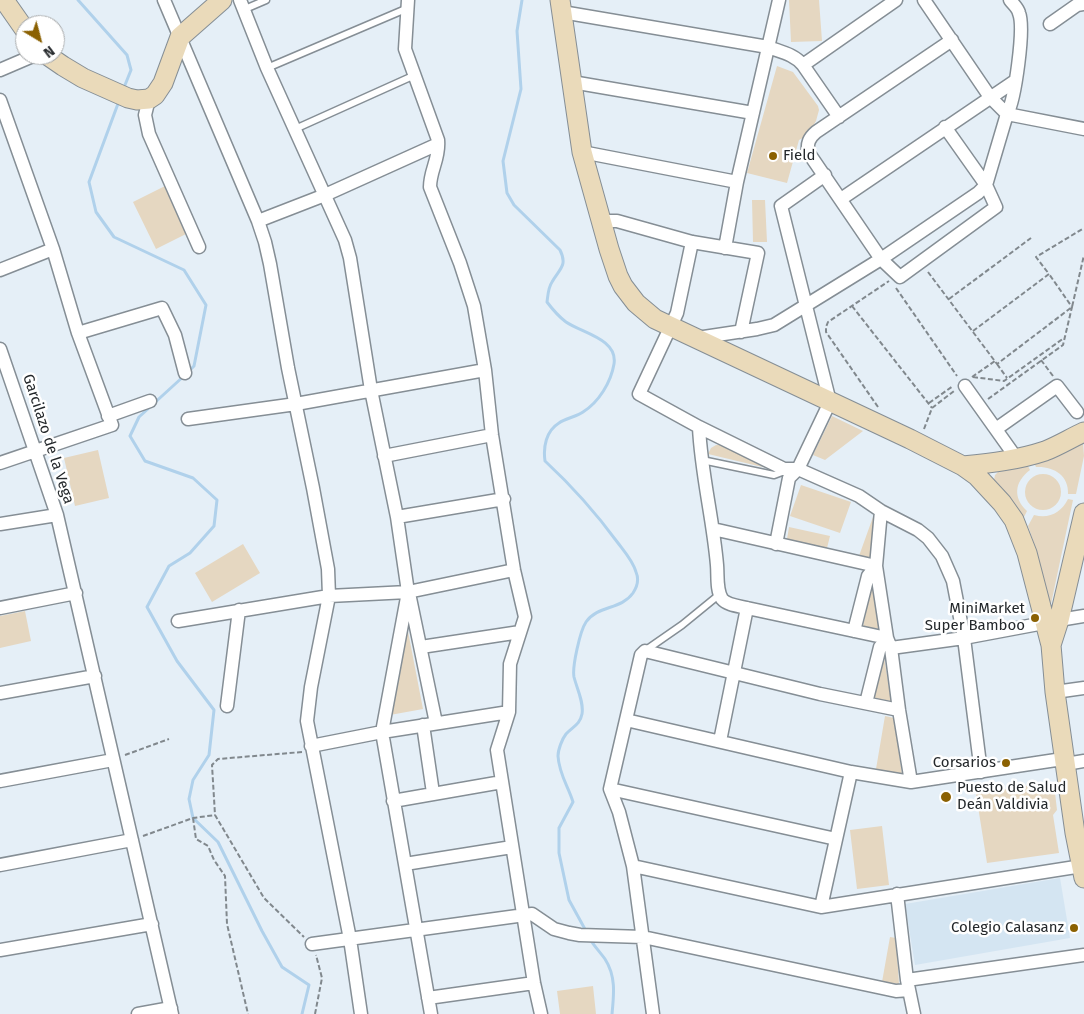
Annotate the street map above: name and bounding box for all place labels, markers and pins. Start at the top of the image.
place label: Field [783,147,816,165]
marker: Field [767,150,779,162]
place label: MiniMarket Super Bamboo [925,600,1025,635]
marker: MiniMarket Super Bamboo [1029,612,1041,624]
place label: Corsarios [933,754,996,772]
marker: Corsarios [1000,757,1012,769]
place label: Puesto de Salud Deán Valdivia [957,779,1067,814]
marker: Puesto de Salud Deán Valdivia [939,790,953,804]
place label: Colegio Calasanz [951,919,1064,937]
marker: Colegio Calasanz [1068,922,1080,934]

